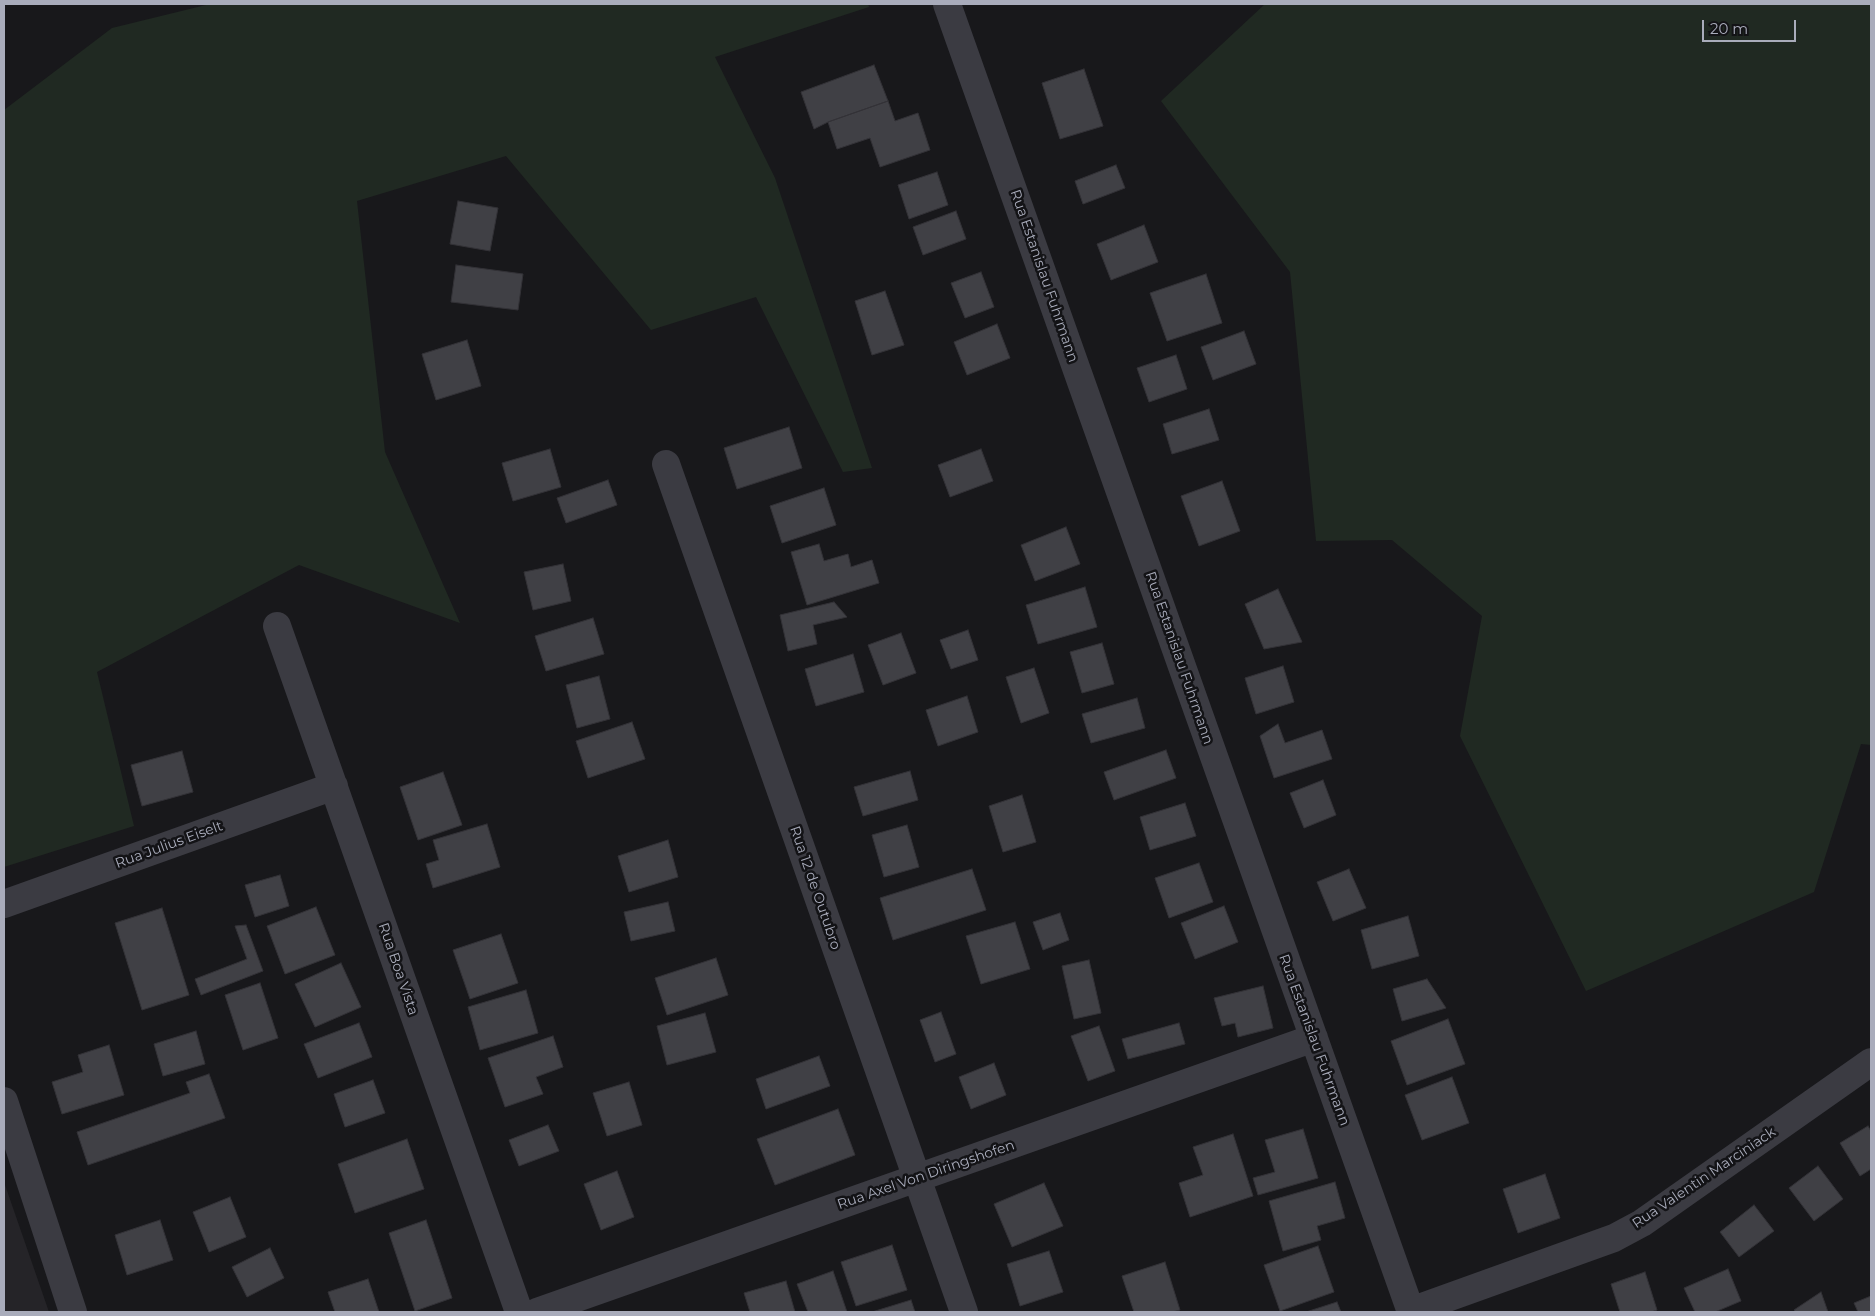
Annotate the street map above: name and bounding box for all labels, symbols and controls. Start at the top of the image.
scale bar [1705,10,1799,42]
text: 20 m [1710,19,1748,38]
street label: Rua Estanislau Fuhrmann [1007,188,1081,364]
street label: Rua Estanislau Fuhrmann [1142,570,1216,746]
street label: Rua Julius Eiselt [113,818,225,872]
street label: Rua 12 de Outubro [786,824,844,952]
street label: Rua Boa Vista [374,921,422,1017]
street label: Rua Estanislau Fuhrmann [1275,952,1353,1128]
street label: Rua Valentin Marciniack [1629,1124,1779,1232]
street label: Rua Axel Von Diringshofen [835,1137,1017,1213]

